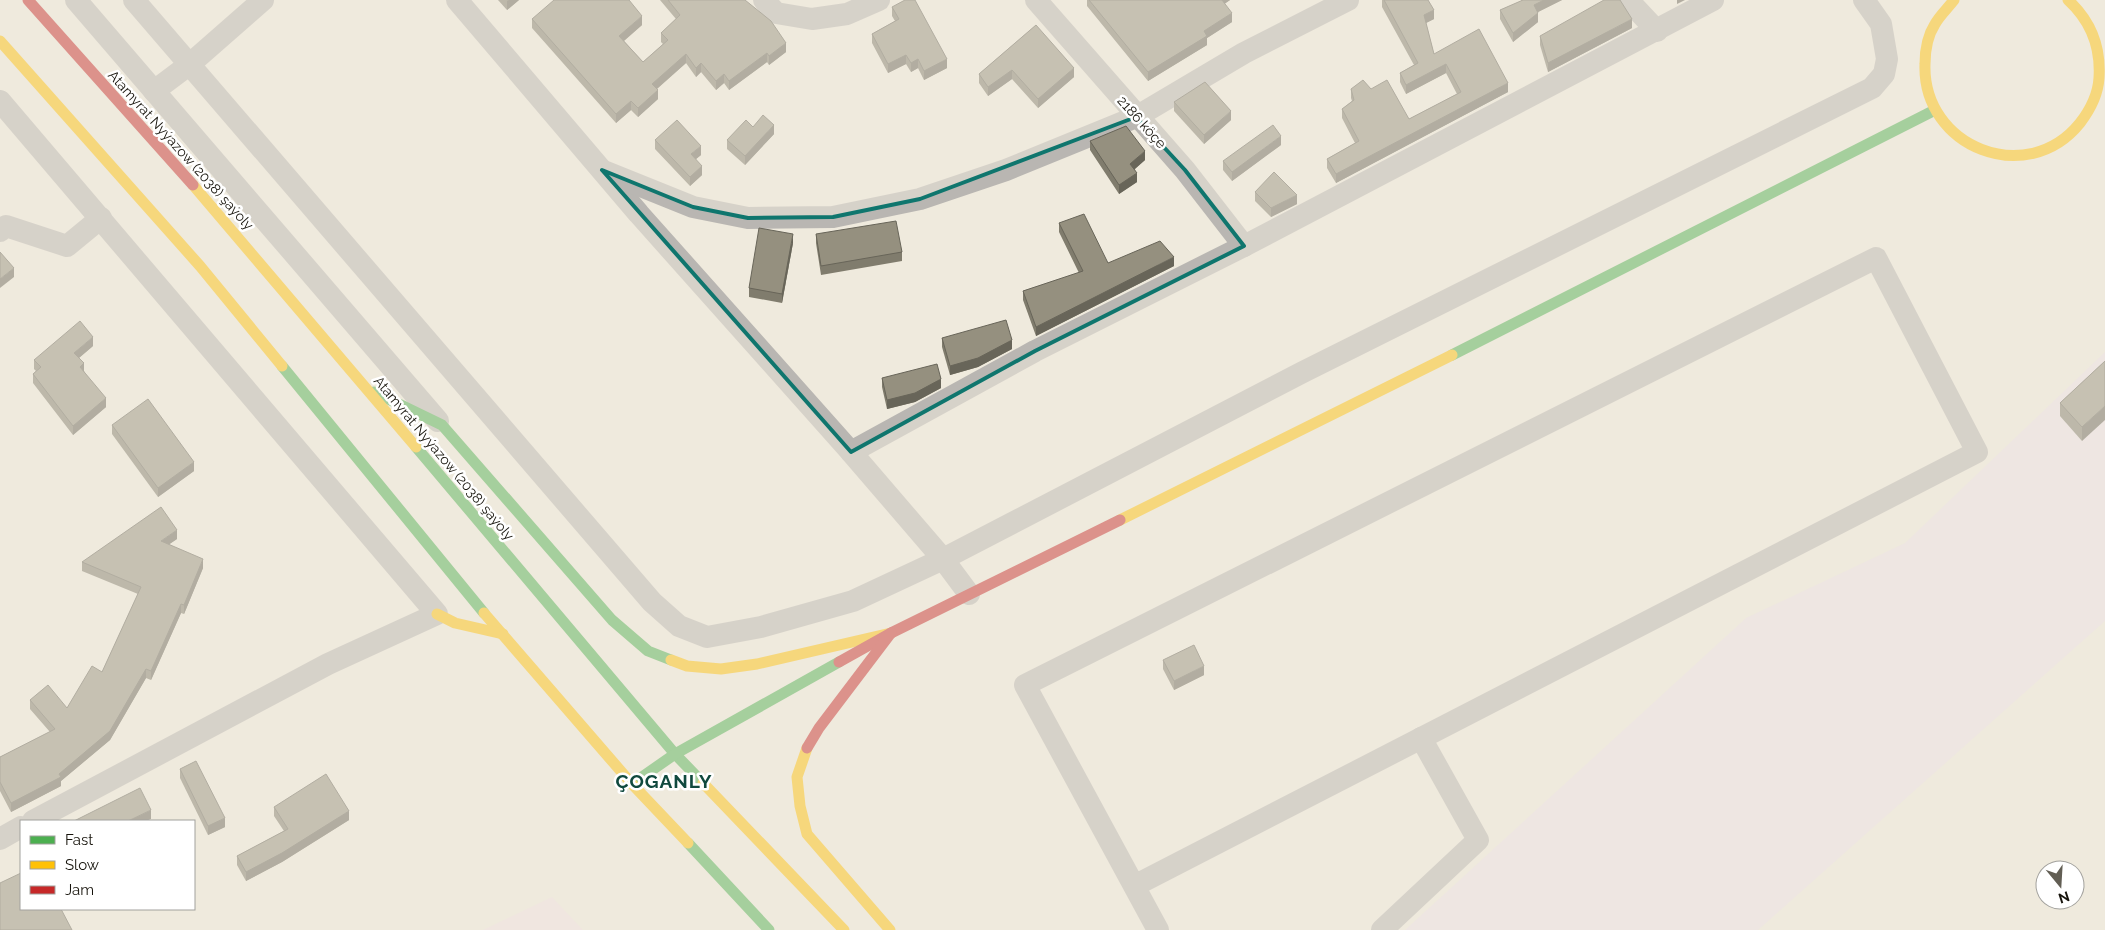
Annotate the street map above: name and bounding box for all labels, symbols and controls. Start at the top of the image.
street label: Atamyrat Nyýazow (2038) şaýoly [105,67,257,233]
street label: 2186 köçe [1114,93,1170,151]
street label: Atamyrat Nyýazow (2038) şaýoly [371,373,518,544]
district label: ÇOGANLY [616,770,712,792]
legend [20,820,195,910]
text: Fast [65,831,93,849]
text: Slow [65,856,99,874]
north arrow [2035,860,2085,910]
text: Jam [65,881,94,899]
text: N [2056,888,2072,907]

